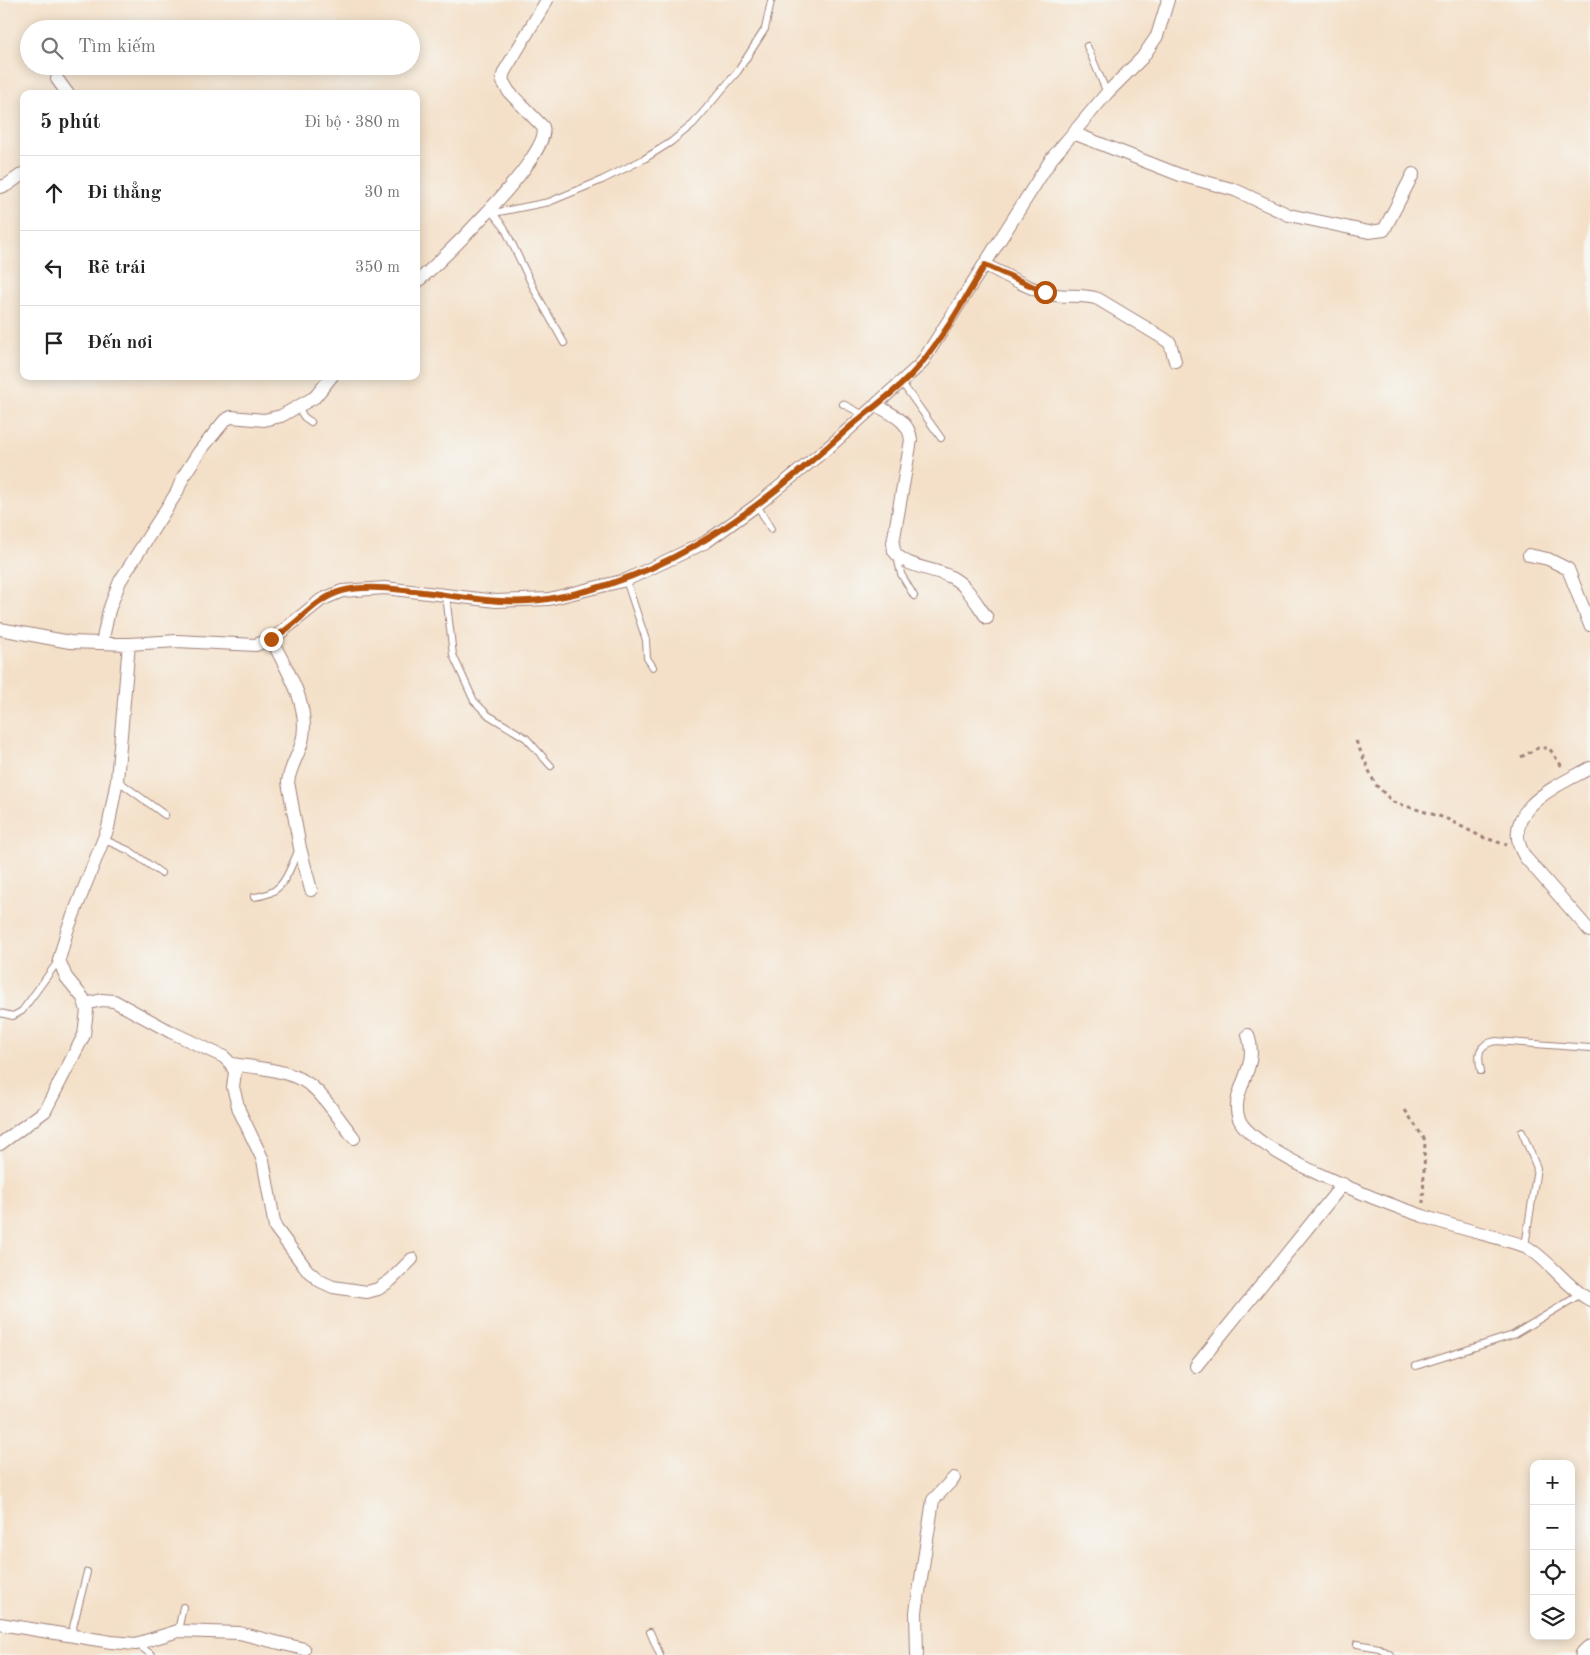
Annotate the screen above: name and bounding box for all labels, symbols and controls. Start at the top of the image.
search box [20,20,420,75]
icon: search [38,34,66,62]
text: Tìm kiếm [78,38,156,57]
text: 5 phút [40,112,100,133]
text: Đi bộ · 380 m [304,115,400,131]
icon: ahead [40,179,68,207]
text: Đi thẳng [87,184,161,203]
text: 30 m [364,185,400,201]
icon: left [40,254,68,282]
text: Rẽ trái [87,259,146,278]
text: 350 m [355,260,400,276]
route start [1034,281,1057,304]
icon: arrive [40,329,68,357]
text: Đến nơi [87,334,153,353]
route end [260,628,283,651]
map controls [1530,1460,1575,1640]
button: + [1530,1460,1575,1505]
button: − [1530,1505,1575,1550]
button: locate [1530,1550,1575,1595]
button: layers [1530,1595,1575,1640]

